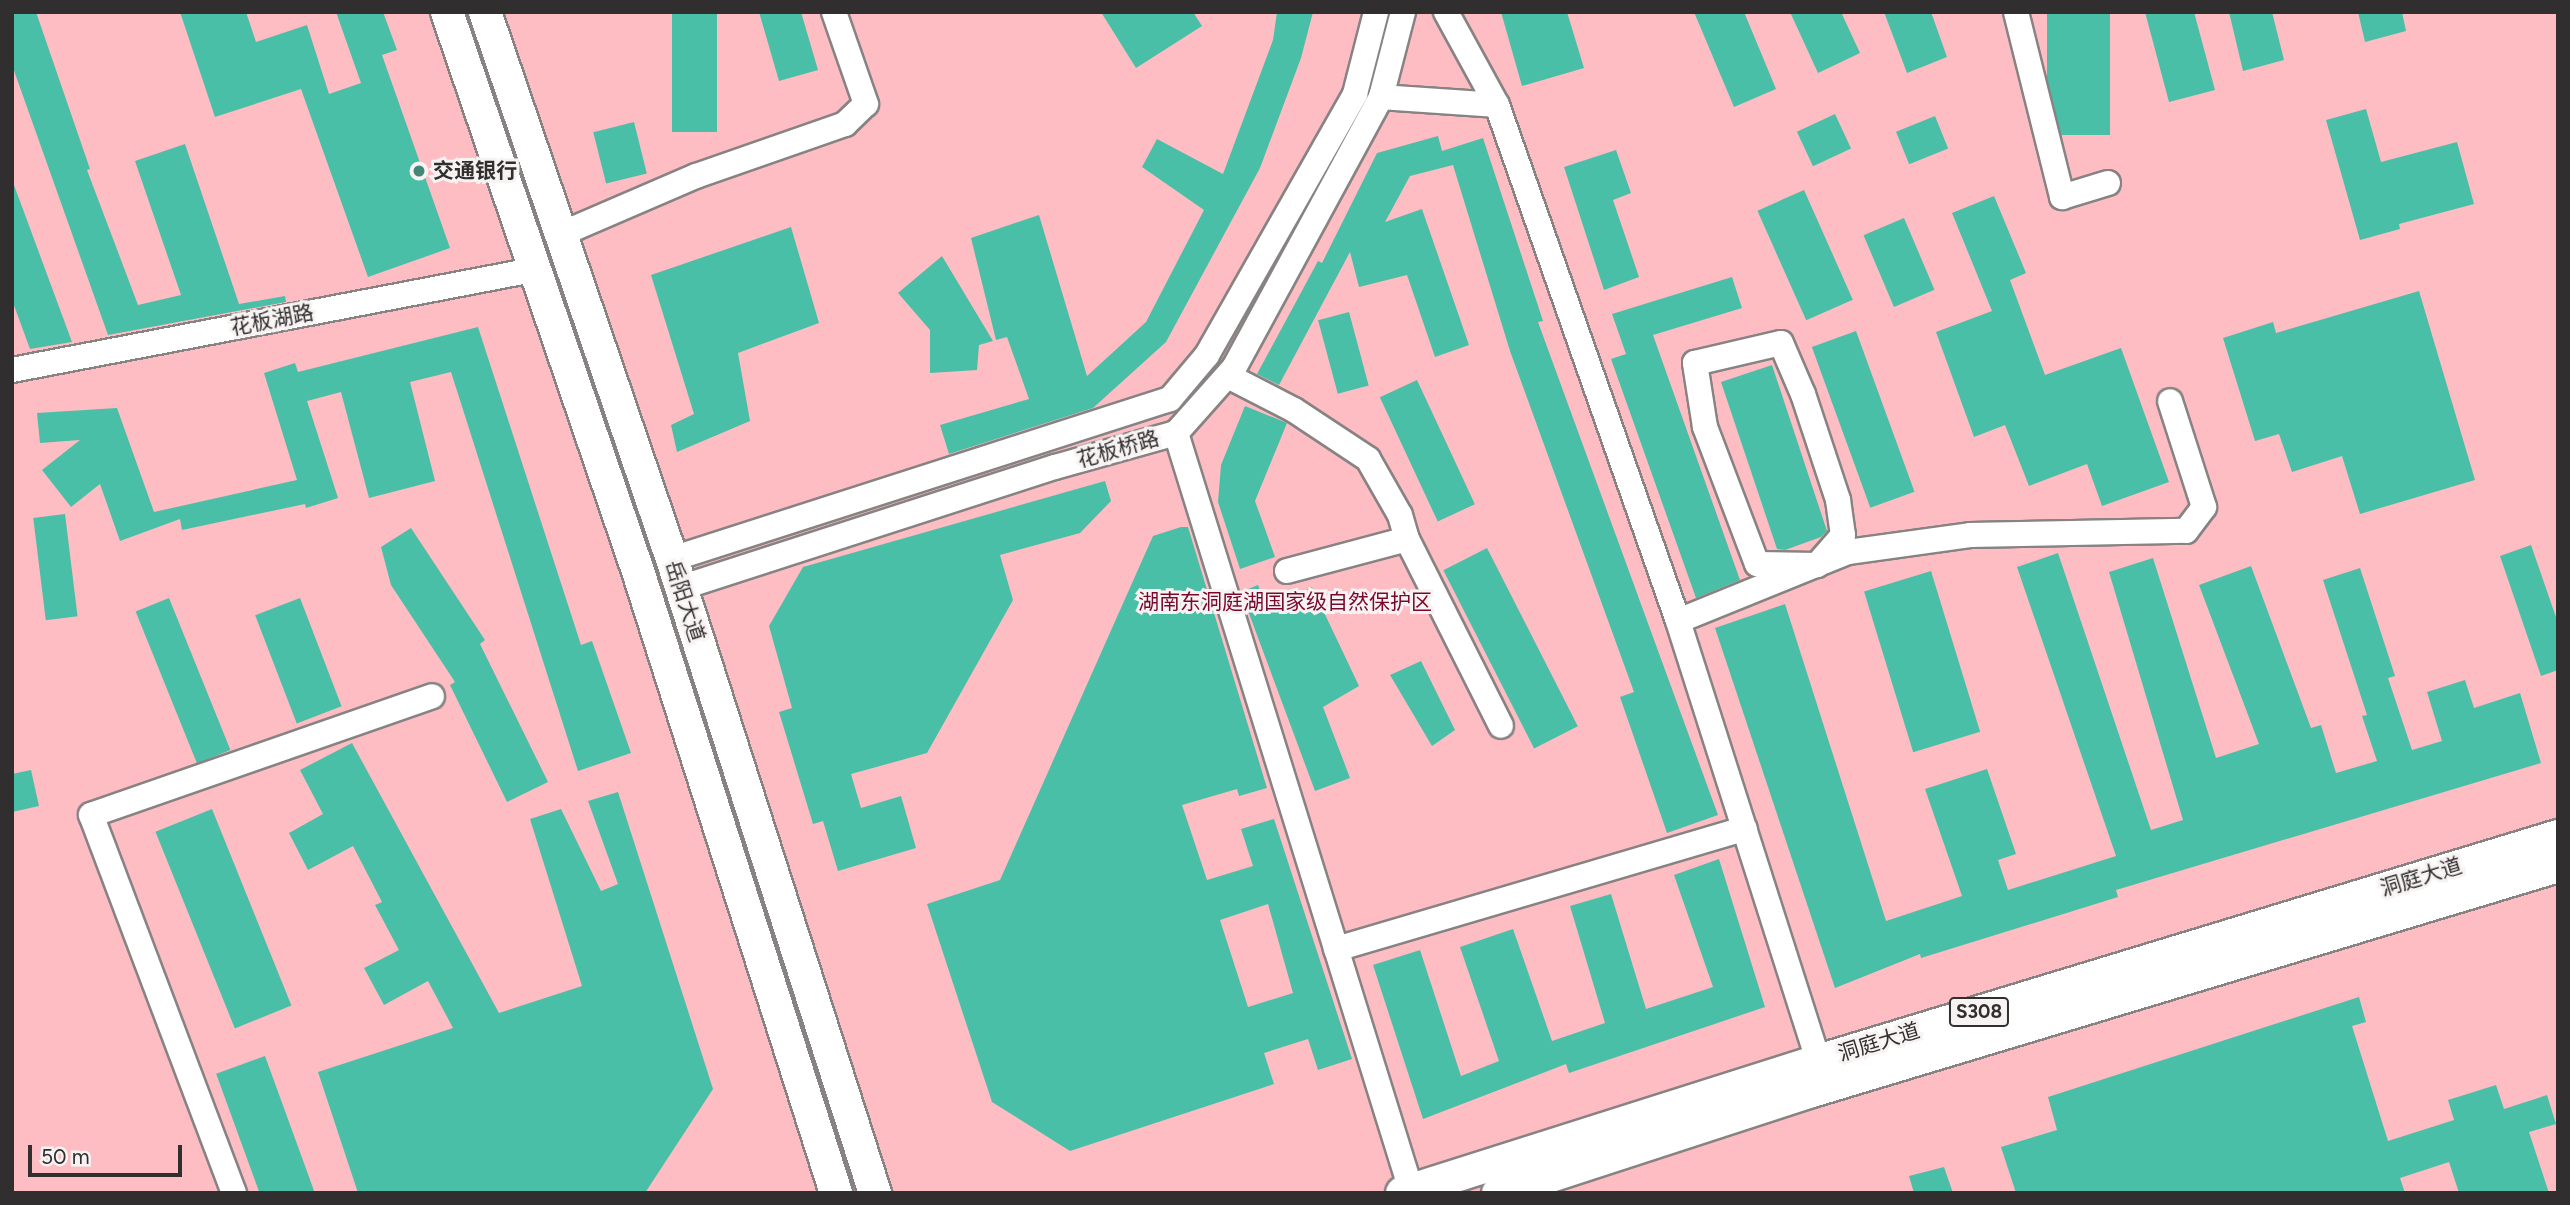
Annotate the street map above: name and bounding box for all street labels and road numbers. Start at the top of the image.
street label: 花板湖路 [228,300,316,340]
street label: 花板桥路 [1074,425,1162,473]
street label: 岳阳大道 [660,557,710,645]
street label: 洞庭大道 [2377,853,2465,901]
road number: S308 [1948,996,2010,1028]
street label: 洞庭大道 [1835,1018,1923,1066]

